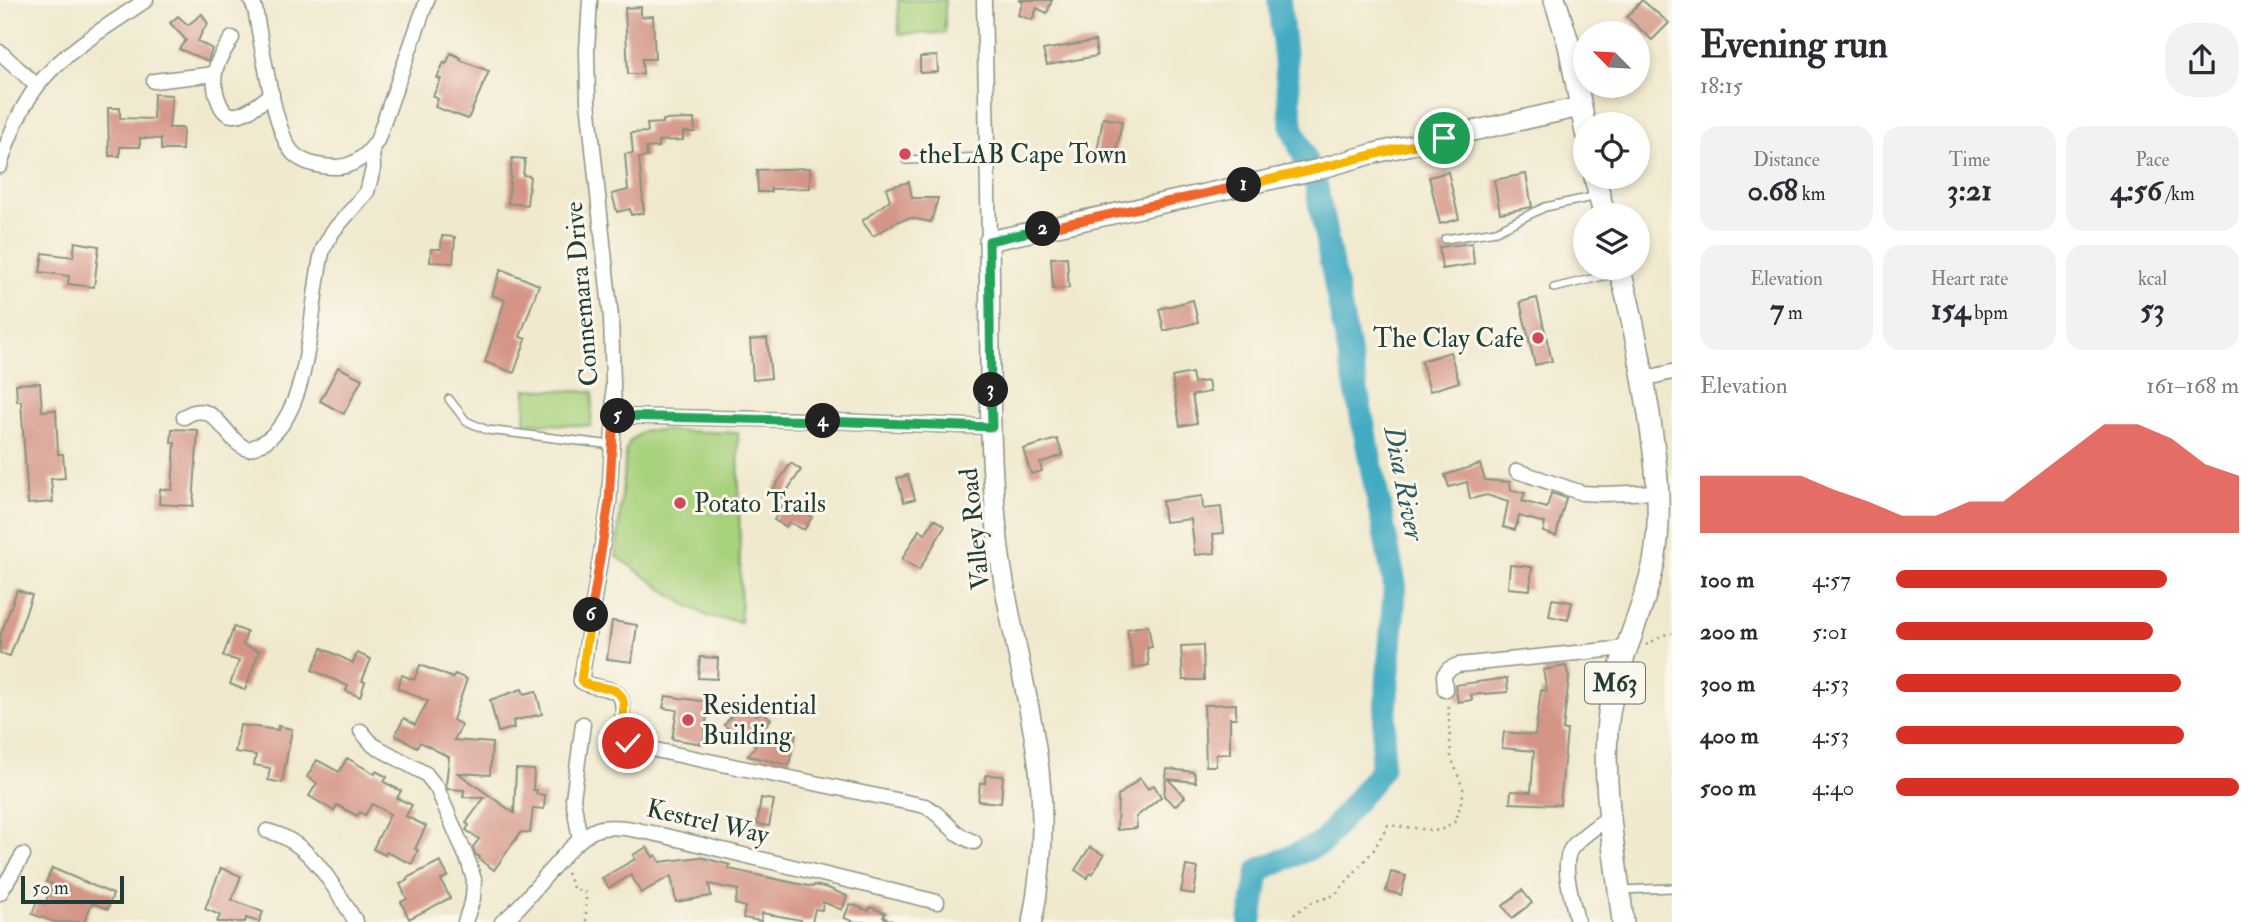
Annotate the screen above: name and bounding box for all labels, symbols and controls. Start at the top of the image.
north arrow [1573,21,1650,98]
map controls [1573,21,1650,280]
text: Evening run [1700,21,1888,69]
button: share [2165,23,2239,97]
text: 18:15 [1700,71,1743,100]
pin [1414,108,1474,168]
button: locate [1573,112,1650,189]
icon: arrive [1425,119,1463,157]
place label: theLAB Cape Town [919,139,1127,172]
marker: theLAB Cape Town [897,146,913,162]
text: Distance [1753,148,1820,172]
text: Time [1949,148,1990,172]
text: Pace [2135,148,2170,172]
pin: 1 [1226,168,1262,202]
text: 1 [1240,172,1247,196]
text: 0.68 [1747,172,1798,209]
text: 3:21 [1947,172,1992,209]
text: 4:56 [2110,172,2162,209]
text: km [1798,182,1826,206]
text: /km [2162,182,2195,206]
street label: Connemara Drive [558,200,606,388]
button: layers [1573,203,1650,280]
pin: 2 [1026,212,1060,246]
text: 2 [1038,216,1047,240]
text: Elevation [1750,267,1823,291]
text: Heart rate [1931,267,2008,291]
text: kcal [2138,267,2167,291]
text: 7 [1770,291,1784,328]
text: 154 [1931,291,1970,328]
text: 53 [2140,291,2165,328]
text: m [1784,301,1803,325]
text: bpm [1970,301,2008,325]
place label: The Clay Cafe [1373,323,1524,355]
marker: The Clay Cafe [1530,330,1546,346]
text: Elevation [1700,371,1788,400]
text: 161–168 m [2146,371,2239,400]
pin: 3 [974,372,1009,408]
text: 3 [987,377,994,401]
pin: 5 [600,398,636,434]
text: 5 [613,403,622,427]
pin: 4 [806,404,840,438]
text: 4 [817,408,828,432]
water label: Disa River [1375,422,1432,545]
street label: Valley Road [953,466,997,591]
place label: Potato Trails [694,488,826,520]
marker: Potato Trails [672,495,688,511]
text: 100 m [1700,565,1754,594]
text: 4:57 [1812,565,1851,594]
pin: 6 [574,598,608,632]
text: 6 [586,602,595,626]
text: 200 m [1700,617,1758,646]
text: 5:01 [1812,617,1848,646]
road number: M63 [1585,662,1645,704]
text: 300 m [1700,669,1755,698]
text: 4:53 [1812,669,1849,698]
place label: Residential Building [702,690,817,752]
marker: Residential Building [680,712,696,728]
pin [598,713,658,773]
text: 400 m [1700,721,1759,750]
text: 4:53 [1812,721,1849,750]
icon: check [609,724,647,762]
text: 500 m [1700,773,1756,802]
text: 4:40 [1812,773,1854,802]
street label: Kestrel Way [643,792,773,852]
scale bar [21,873,124,905]
text: 50 m [32,876,69,900]

